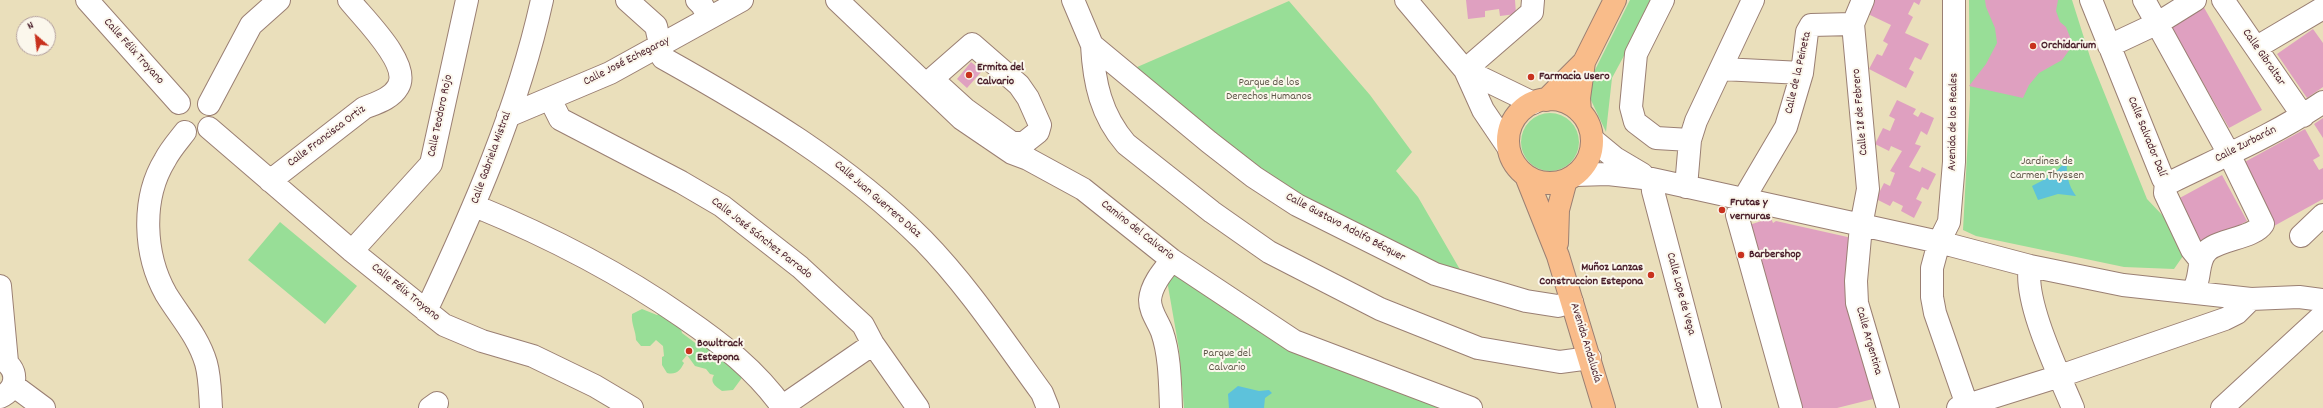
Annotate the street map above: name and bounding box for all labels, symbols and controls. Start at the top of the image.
north arrow [16,16,56,56]
street label: Calle Félix Troyano [100,16,166,88]
text: N [25,18,37,35]
street label: Calle Gibraltar [2238,27,2288,89]
street label: Calle de la Peineta [1783,30,1815,116]
street label: Calle José Echegaray [581,34,673,90]
place label: Orchidarium [2041,39,2096,53]
marker: Orchidarium [2028,41,2038,51]
place label: Ermita del Calvario [977,61,1024,89]
street label: Calle 28 de Febrero [1850,68,1872,156]
marker: Ermita del Calvario [964,70,974,80]
place label: Farmacia Usero [1539,70,1610,84]
marker: Farmacia Usero [1526,72,1536,82]
street label: Calle Teodoro Rojo [425,73,457,159]
street label: Avenida de los Reales [1946,73,1962,171]
park label: Parque de los Derechos Humanos [1226,76,1312,104]
street label: Calle Salvador Dalí [2123,95,2169,179]
street label: Calle Francisca Ortiz [285,103,369,171]
street label: Calle Gabriela Mistral [469,110,515,206]
street label: Calle Zurbarán [2213,123,2279,167]
park label: Jardines de Carmen Thyssen [2010,155,2084,183]
street label: Calle Juan Guerrero Díaz [831,158,923,242]
street label: Calle Gustavo Adolfo Bécquer [1283,190,1407,266]
street label: Calle José Sánchez Parrado [708,195,814,283]
place label: Frutas y vernuras [1730,196,1771,224]
street label: Camino del Calvario [1097,198,1177,264]
marker: Frutas y vernuras [1717,205,1727,215]
place label: Barbershop [1749,248,1801,262]
marker: Barbershop [1736,250,1746,260]
street label: Calle Lope de Vega [1662,251,1698,337]
street label: Calle Félix Troyano [368,261,442,325]
place label: Muñoz Lanzas Construccion Estepona [1539,261,1643,289]
marker: Muñoz Lanzas Construccion Estepona [1646,270,1656,280]
street label: Avenida Andalucía [1566,301,1604,385]
street label: Calle Argentina [1851,305,1885,377]
place label: Bowltrack Estepona [697,337,743,365]
marker: Bowltrack Estepona [684,346,694,356]
park label: Parque del Calvario [1203,347,1251,375]

